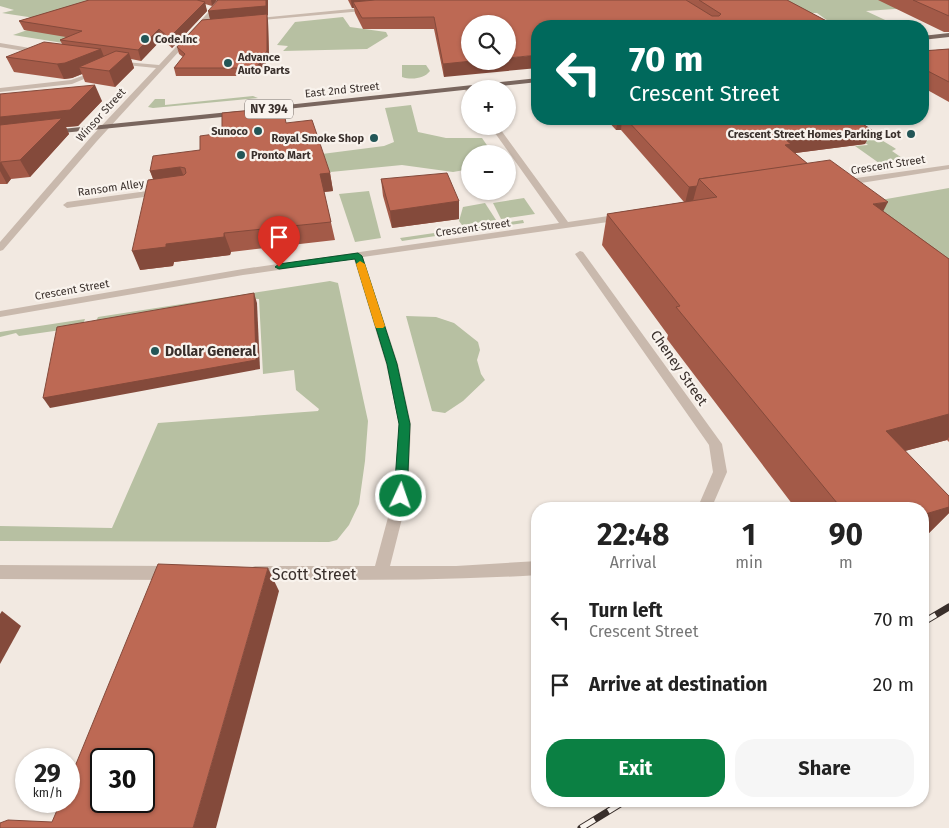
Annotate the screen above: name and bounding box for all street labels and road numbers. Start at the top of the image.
street label: East 2nd Street [304,80,380,100]
street label: Winsor Street [74,86,128,144]
road number: NY 394 [245,100,293,118]
street label: Crescent Street [850,153,926,177]
street label: Ransom Alley [77,177,146,199]
street label: Crescent Street [435,216,511,240]
street label: Crescent Street [34,277,110,303]
street label: Cheney Street [647,327,712,410]
street label: Scott Street [272,565,357,584]

